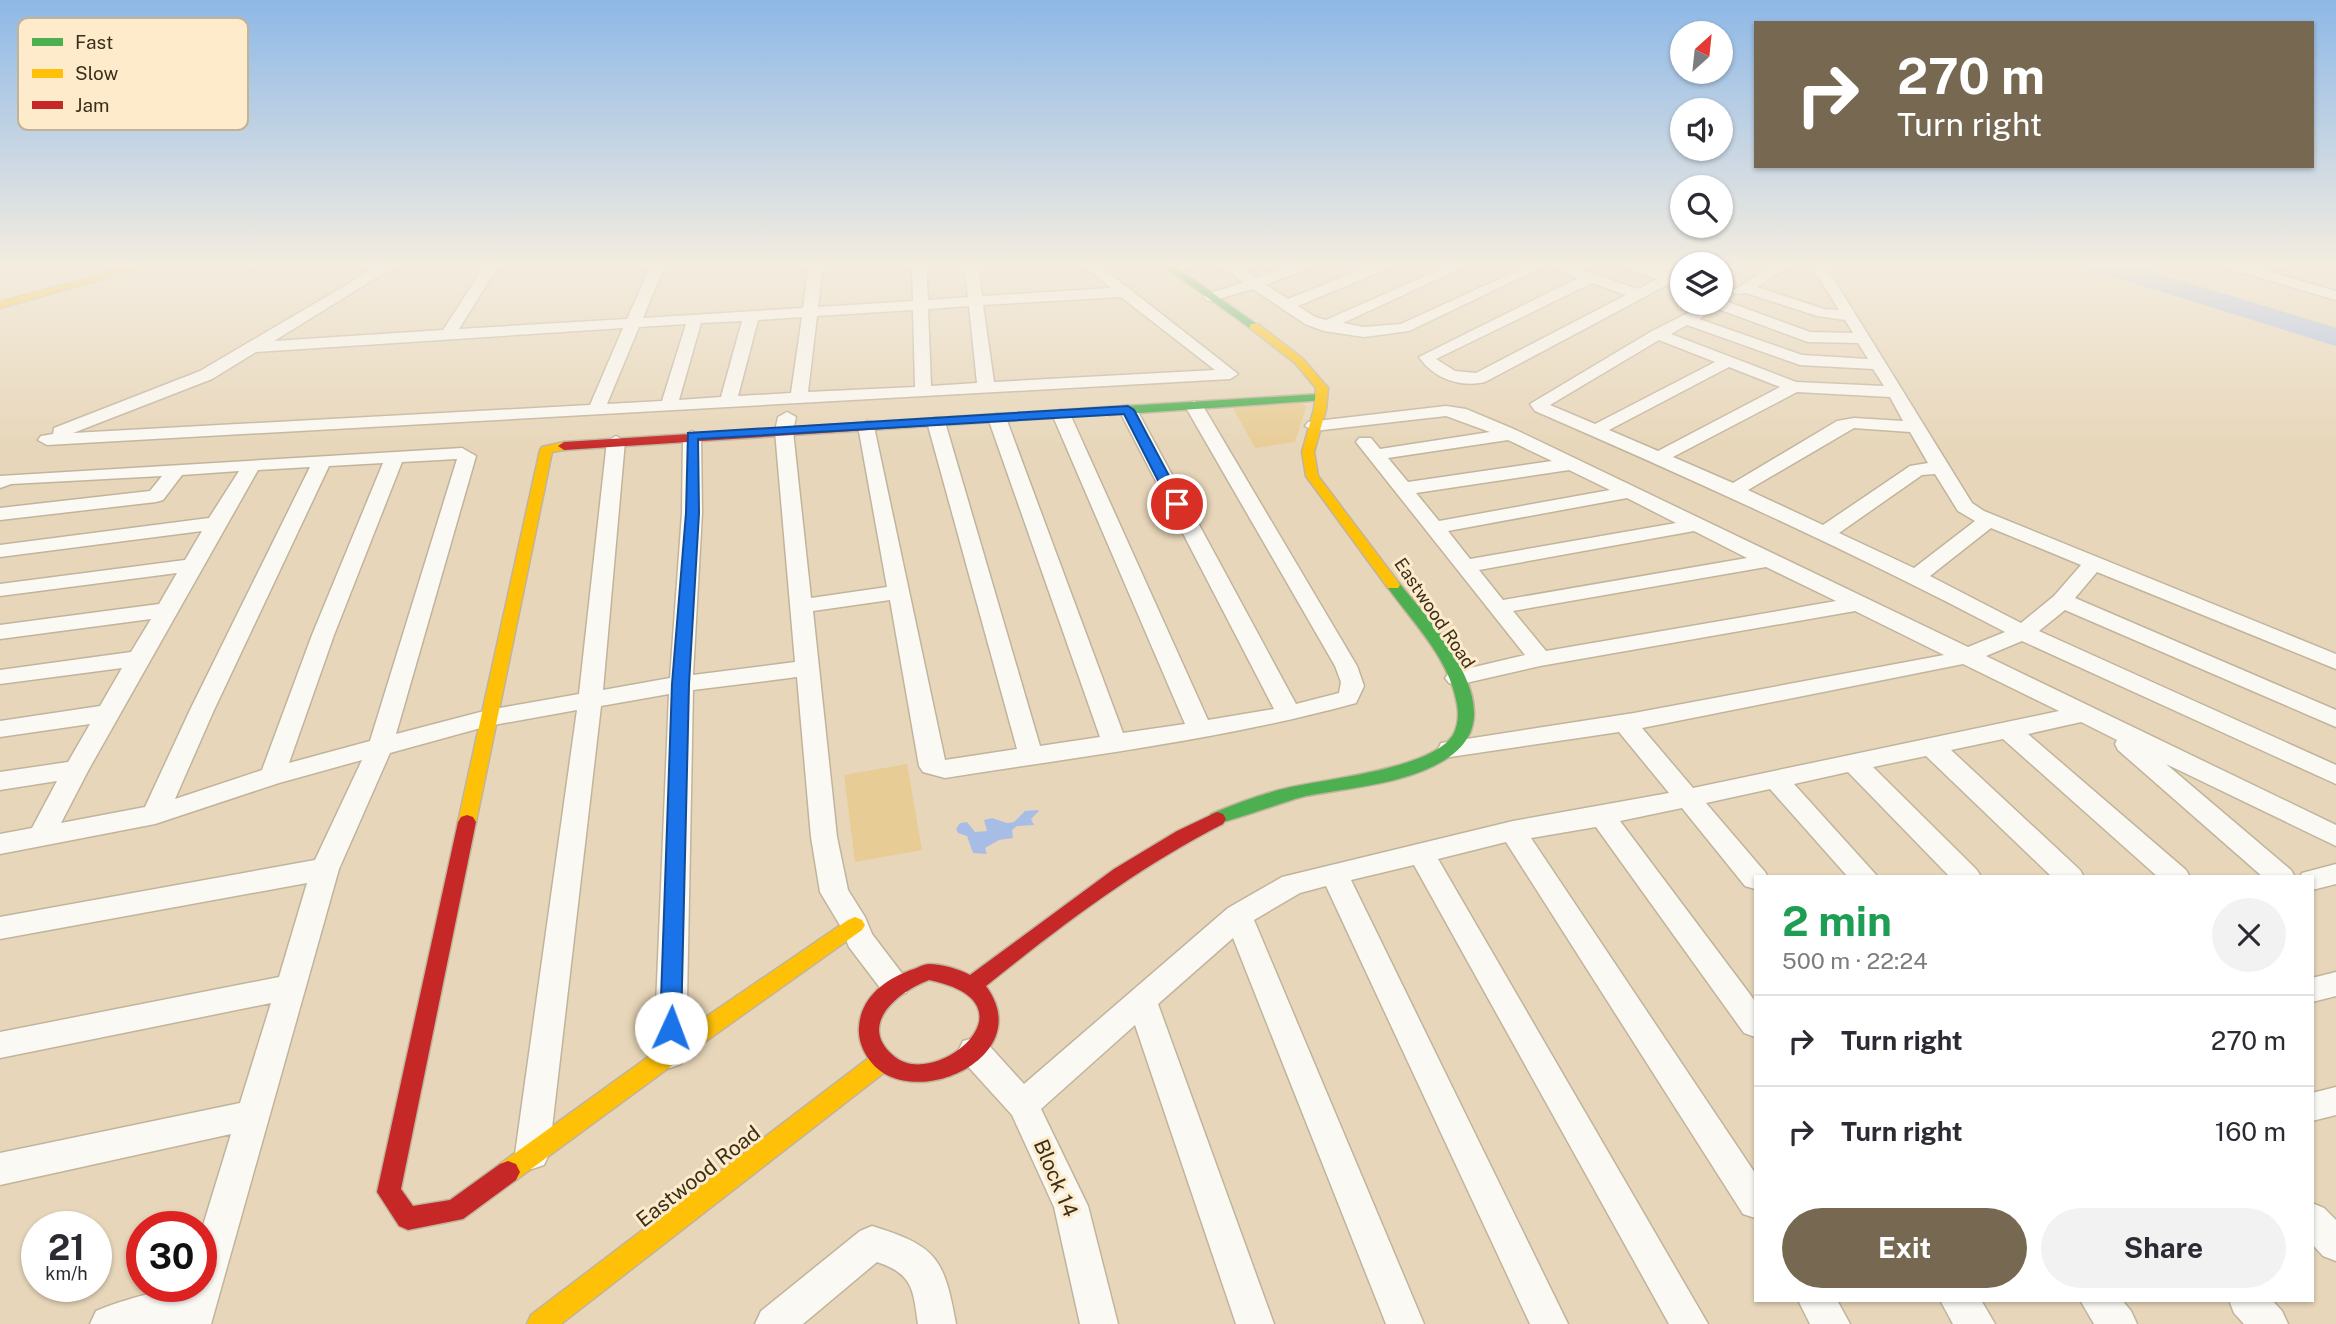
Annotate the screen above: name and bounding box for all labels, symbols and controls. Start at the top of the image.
legend [18,18,248,130]
north arrow [1670,21,1732,84]
map controls [1670,21,1733,315]
text: Fast [75,31,113,53]
text: 270 m [1897,47,2045,105]
icon: right [1782,49,1873,140]
text: Slow [75,62,119,84]
text: Jam [75,94,109,116]
button: sound [1670,98,1733,161]
text: Turn right [1897,106,2042,143]
button: search [1670,175,1733,238]
button: layers [1670,252,1733,315]
pin [1147,474,1207,534]
icon: arrive [1158,485,1196,523]
street label: Eastwood Road [1390,554,1480,672]
text: 2 min [1782,896,1892,945]
button: close [2212,898,2286,972]
text: 500 m · 22:24 [1782,947,1928,974]
position arrow [634,991,708,1065]
icon: right [1782,1022,1820,1060]
text: Turn right [1841,1025,1963,1056]
text: 270 m [2211,1025,2286,1056]
icon: right [1782,1113,1820,1151]
text: Turn right [1841,1116,1963,1147]
text: 160 m [2215,1116,2286,1147]
street label: Eastwood Road [631,1120,765,1232]
street label: Block 14 [1029,1136,1083,1220]
button: Exit [1782,1208,2027,1288]
button: Share [2041,1208,2286,1288]
speed limit sign: 30 [126,1211,217,1302]
text: 21 [48,1227,85,1268]
text: km/h [45,1263,88,1284]

